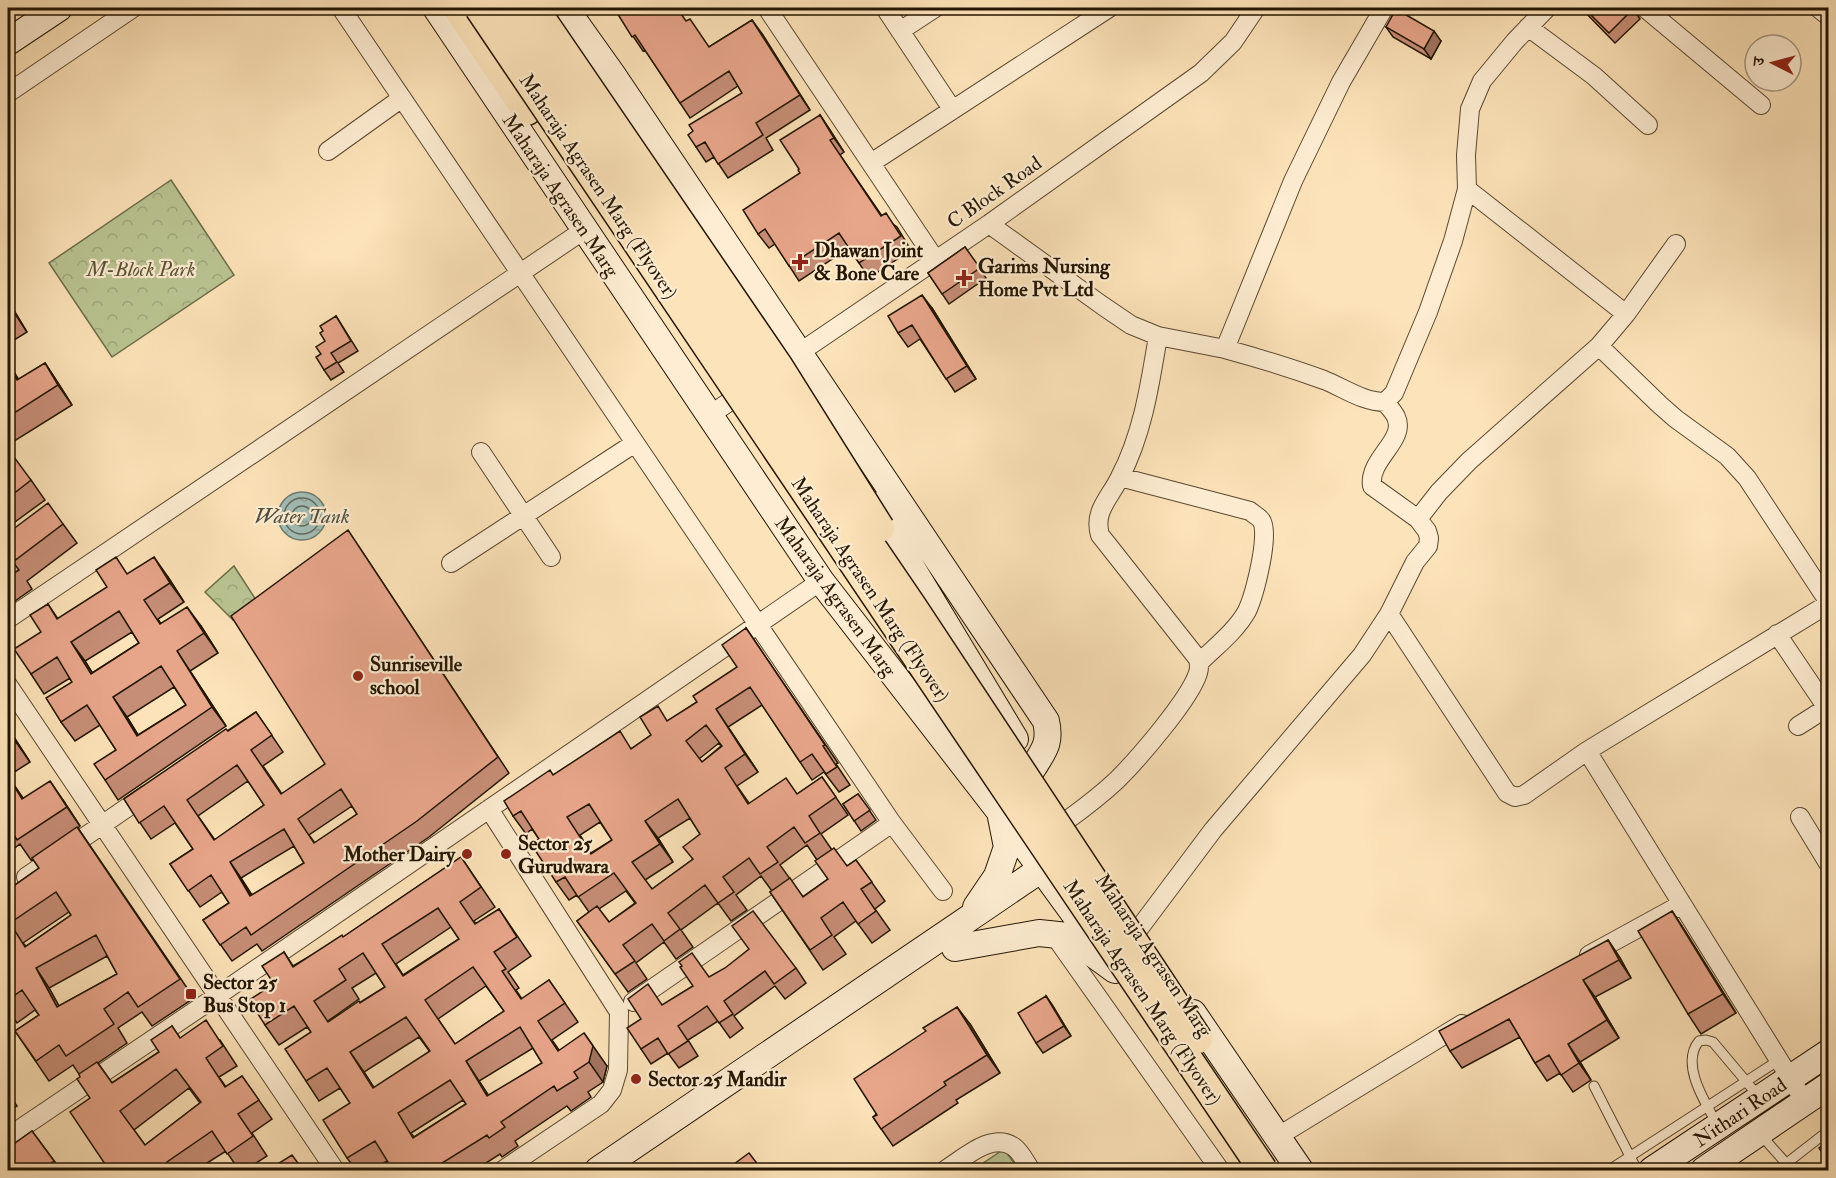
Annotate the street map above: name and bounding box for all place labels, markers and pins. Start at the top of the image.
place label: Dhawan Joint & Bone Care [814,238,924,286]
marker: Dhawan Joint & Bone Care [791,253,809,271]
place label: Garims Nursing Home Pvt Ltd [978,254,1111,302]
marker: Garims Nursing Home Pvt Ltd [955,269,973,287]
place label: Sunriseville school [370,652,463,700]
marker: Sunriseville school [351,669,365,683]
place label: Sector 25 Gurudwara [518,831,610,879]
place label: Mother Dairy [342,842,456,868]
marker: Mother Dairy [460,847,474,861]
marker: Sector 25 Gurudwara [499,847,513,861]
place label: Sector 25 Bus Stop 1 [203,970,286,1019]
marker: Sector 25 Bus Stop 1 [184,987,198,1001]
place label: Sector 25 Mandir [648,1067,787,1092]
marker: Sector 25 Mandir [629,1072,643,1086]

